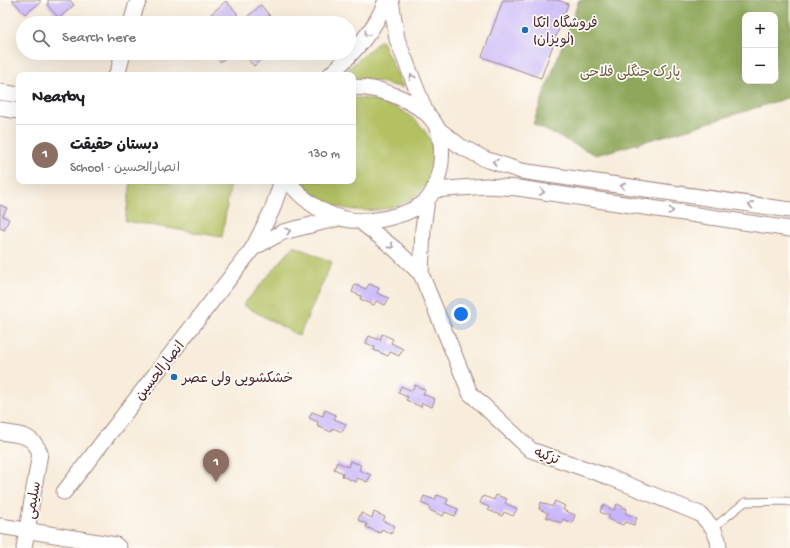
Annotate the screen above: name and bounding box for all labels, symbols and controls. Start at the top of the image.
map controls [742,12,778,84]
button: + [742,12,778,48]
place label: فروشگاه اتکا (لویزان) [533,14,598,49]
search box [16,16,356,60]
marker: فروشگاه اتکا (لویزان) [520,25,530,35]
icon: search [30,27,52,49]
text: Search here [62,29,136,47]
one-way arrow [365,29,372,36]
button: − [742,48,778,84]
park label: پارک جنگلی فلاحی [580,63,680,82]
one-way arrow [408,74,416,81]
text: Nearby [32,88,85,108]
text: دبستان حقیقت [70,137,159,155]
text: 1 [42,147,48,162]
text: 130 m [308,147,340,162]
one-way arrow [492,159,499,167]
text: School · انصارالحسین [70,161,180,176]
one-way arrow [620,182,626,191]
one-way arrow [539,187,545,196]
one-way arrow [748,201,754,210]
one-way arrow [668,206,674,215]
one-way arrow [284,227,291,235]
one-way arrow [387,242,394,249]
your location [451,304,471,324]
street label: انصارالحسین [132,338,190,405]
place label: خشکشویی ولی عصر [181,371,293,388]
marker: خشکشویی ولی عصر [169,372,179,382]
street label: تزکیه [531,445,562,470]
pin: 1 [203,449,229,482]
street label: سلیمی [23,480,46,521]

